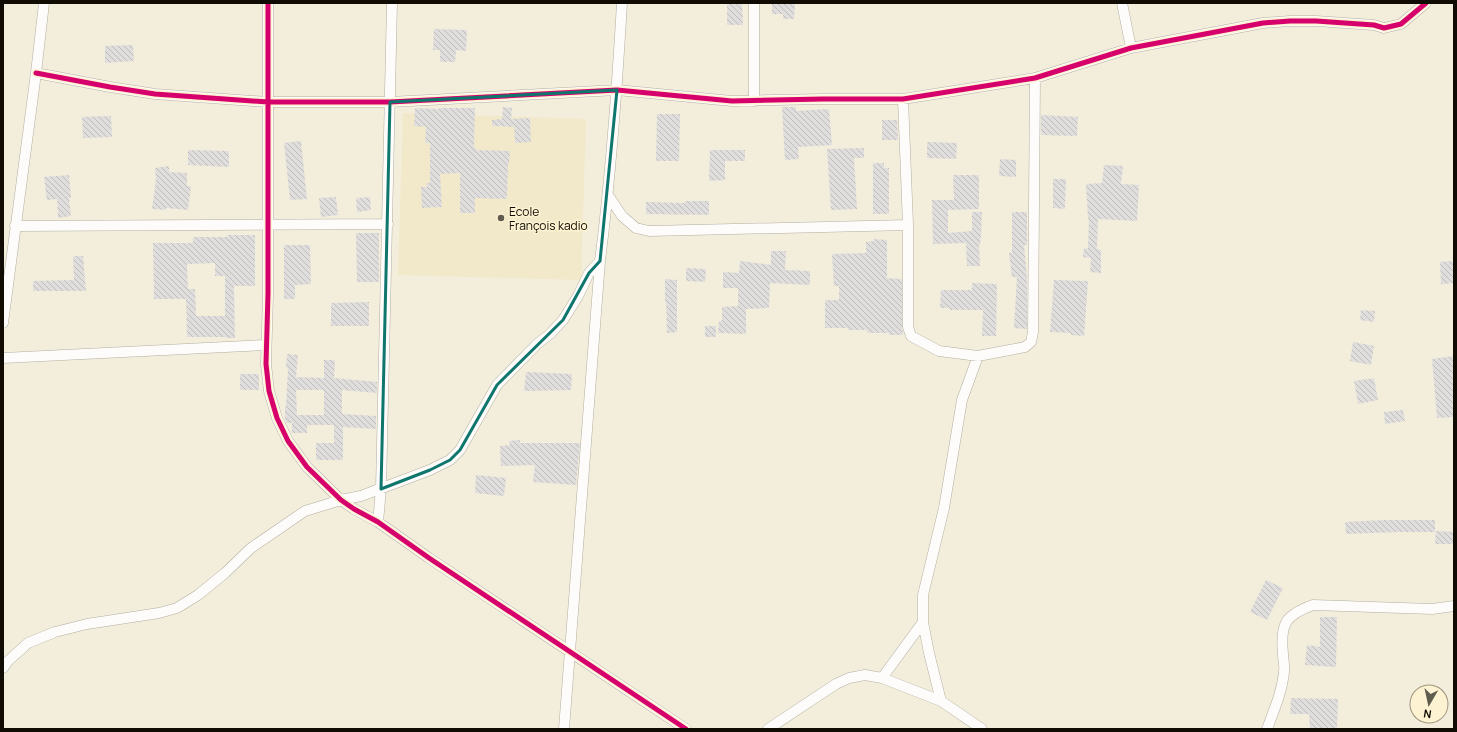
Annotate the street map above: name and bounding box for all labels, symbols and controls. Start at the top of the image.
place label: Ecole François kadio [509,203,588,234]
marker: Ecole François kadio [496,213,506,223]
north arrow [1409,684,1449,724]
text: N [1422,706,1432,722]

